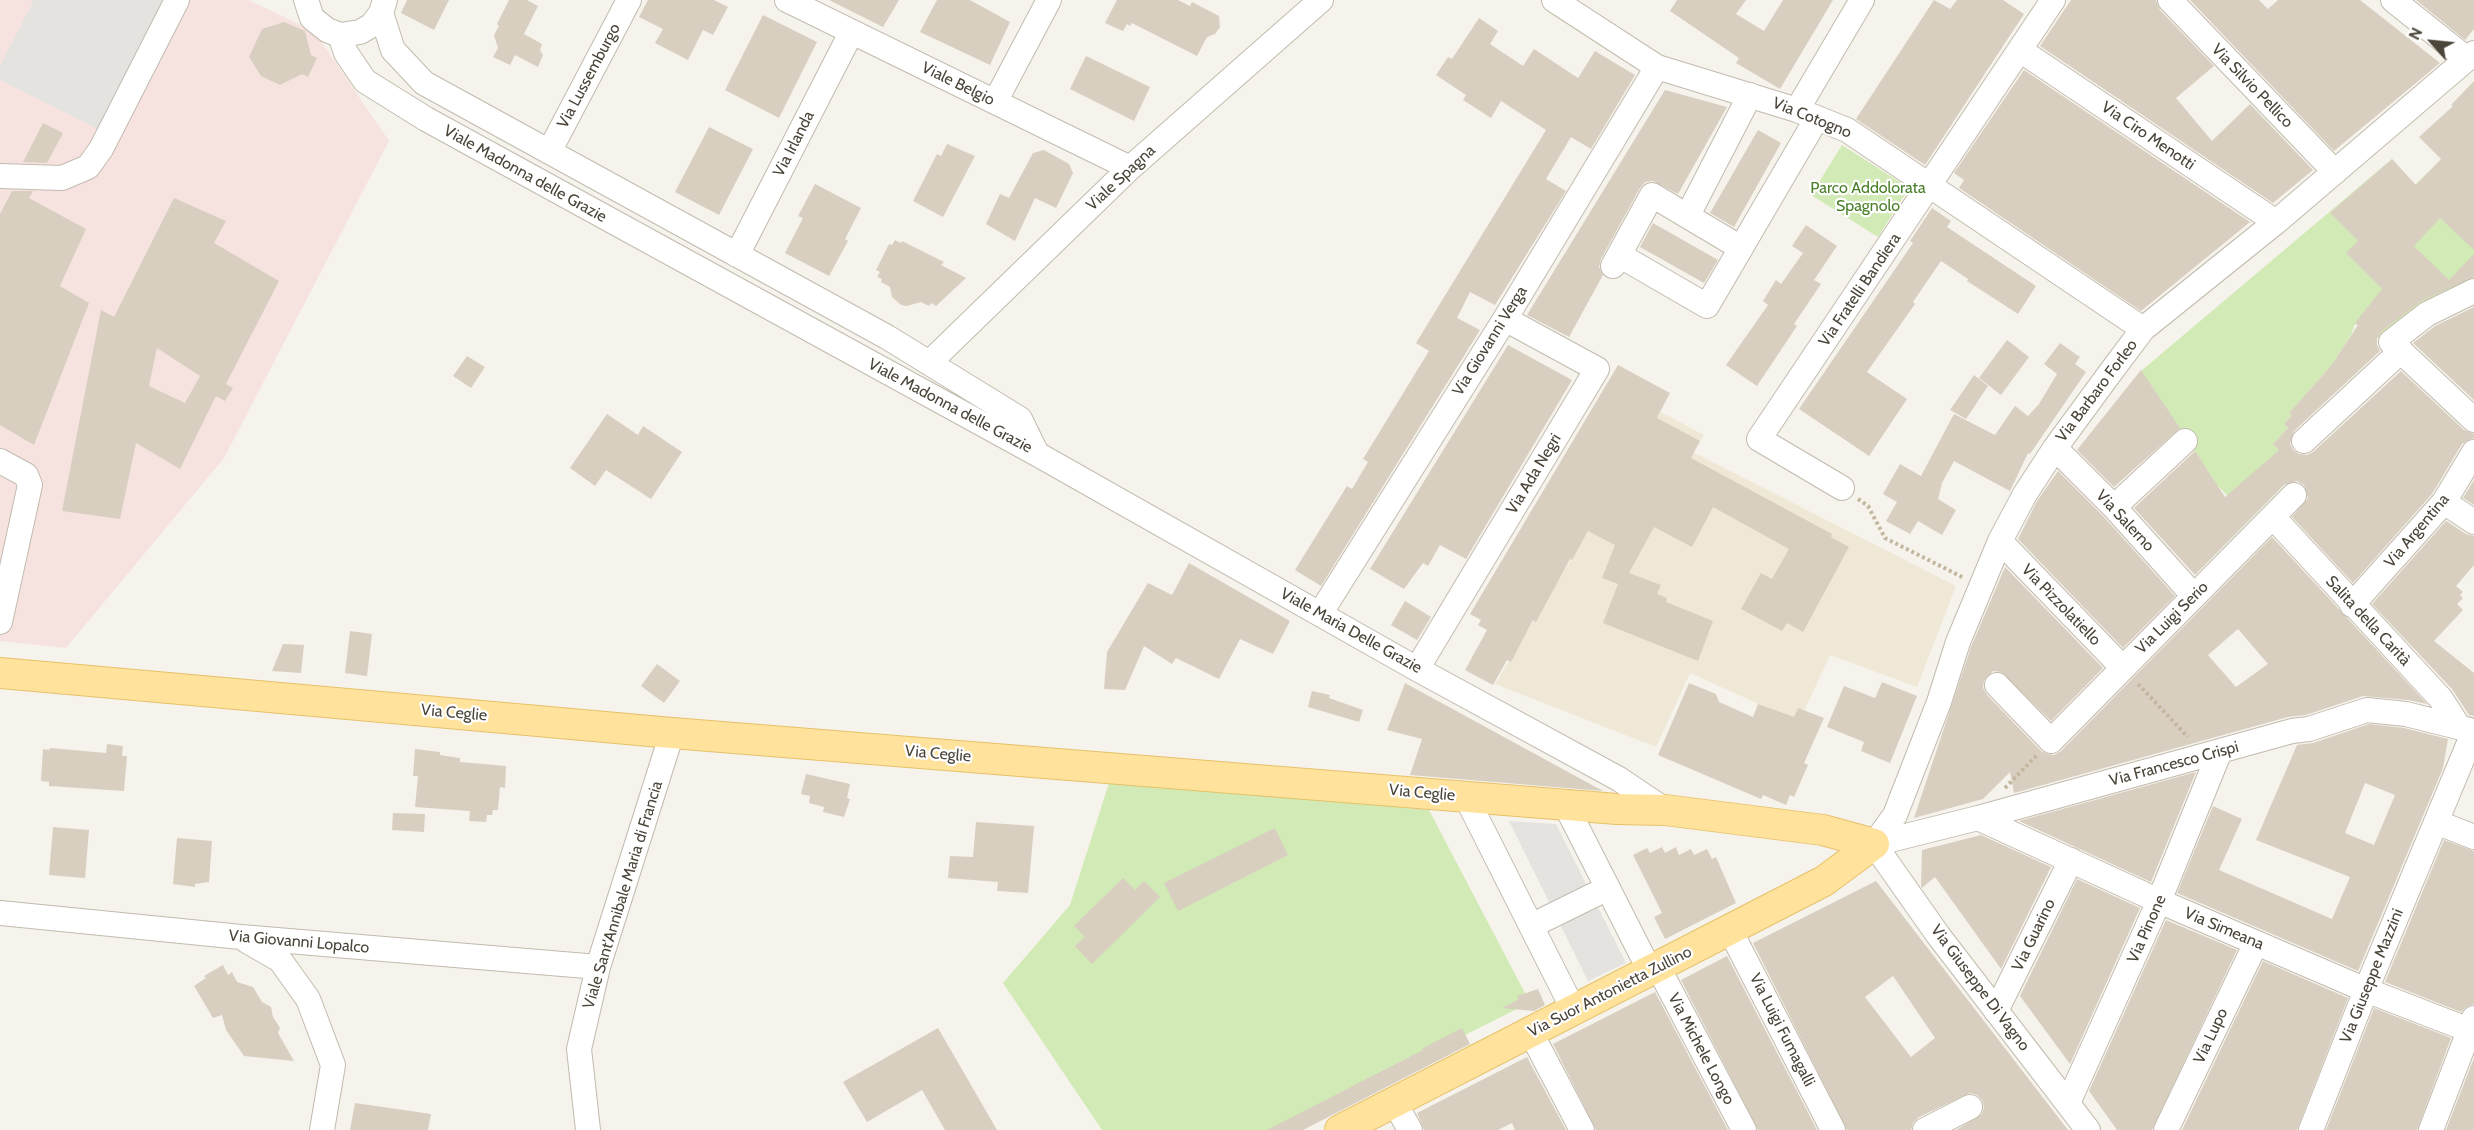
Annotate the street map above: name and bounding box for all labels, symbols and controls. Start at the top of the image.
north arrow [2402,12,2462,72]
street label: Via Lussemburgo [553,20,625,132]
text: N [2404,24,2427,43]
street label: Via Silvio Pellico [2207,40,2297,132]
street label: Viale Belgio [918,58,998,110]
street label: Via Cotogno [1770,93,1854,143]
street label: Via Ciro Menotti [2097,98,2199,174]
street label: Via Irlanda [769,108,819,180]
street label: Viale Madonna delle Grazie [440,121,610,227]
street label: Viale Spagna [1082,141,1160,215]
park label: Parco Addolorata Spagnolo [1810,178,1926,216]
street label: Via Fratelli Bandiera [1815,230,1905,350]
street label: Via Giovanni Verga [1449,283,1531,399]
street label: Via Barbaro Forleo [2052,336,2142,446]
street label: Viale Madonna delle Grazie [865,355,1035,457]
street label: Via Ada Negri [1502,430,1566,518]
street label: Via Salerno [2092,486,2158,556]
street label: Via Argentina [2381,490,2453,572]
street label: Via Pizzolatiello [2017,560,2105,650]
street label: Salita della Carità [2321,572,2415,670]
street label: Via Luigi Serio [2132,578,2212,658]
street label: Viale Maria Delle Grazie [1277,584,1425,678]
street label: Via Ceglie [420,701,488,725]
street label: Via Francesco Crispi [2107,738,2241,790]
street label: Via Ceglie [904,742,972,766]
street label: Viale Sant'Annibale Maria di Francia [579,779,667,1011]
street label: Via Ceglie [1388,781,1456,805]
street label: Via Pinone [2123,892,2171,966]
street label: Via Guarino [2008,896,2060,974]
street label: Via Simeana [2181,904,2267,954]
street label: Via Giuseppe Mazzini [2336,906,2408,1046]
street label: Via Giuseppe Di Vagno [1926,921,2034,1055]
street label: Via Giovanni Lopalco [228,926,370,958]
street label: Via Suor Antonietta Zullino [1525,942,1695,1042]
street label: Via Luigi Fumagalli [1745,970,1819,1090]
street label: Via Michele Longo [1664,990,1738,1108]
street label: Via Lupo [2190,1005,2232,1067]

